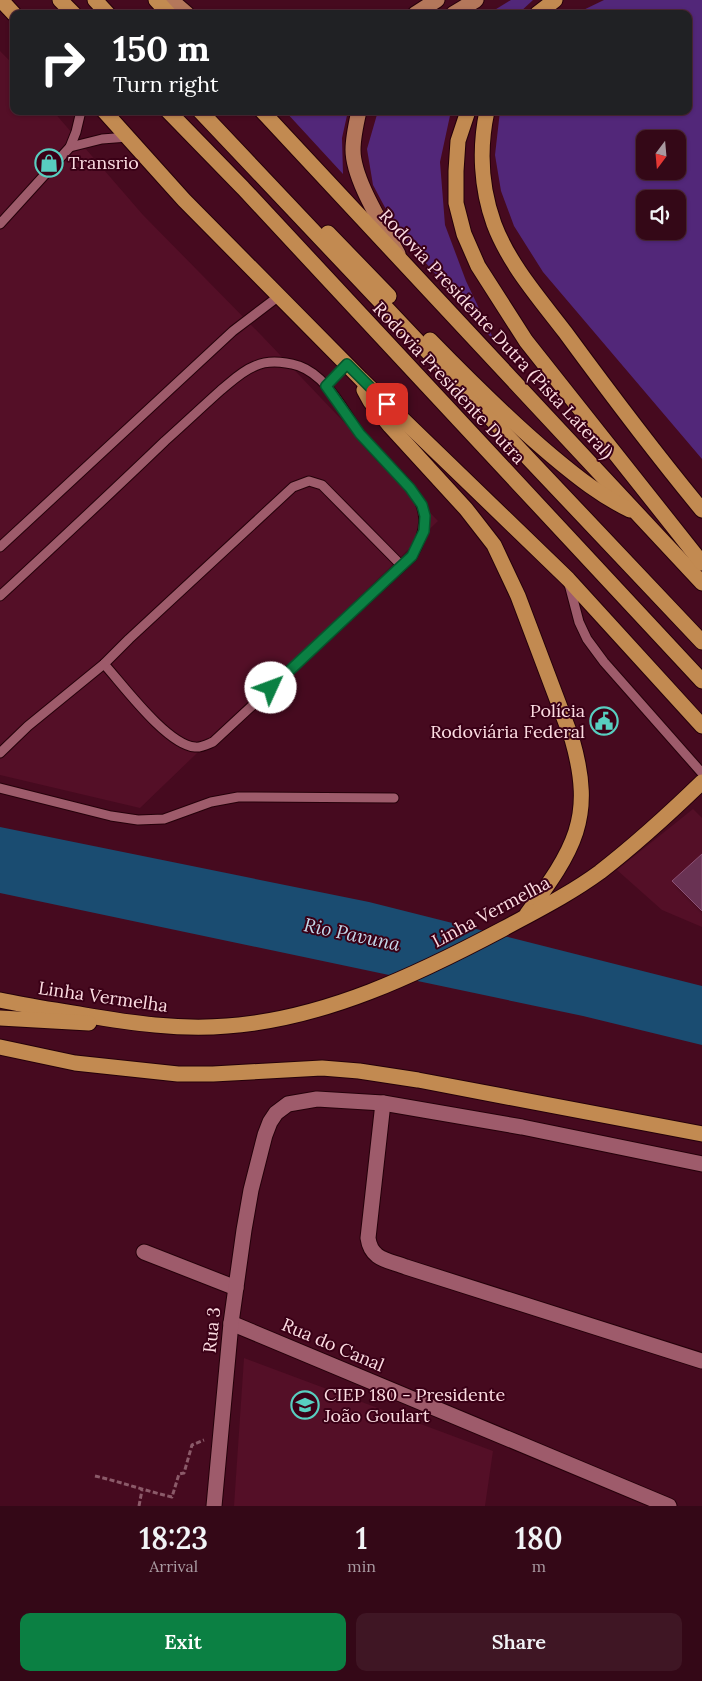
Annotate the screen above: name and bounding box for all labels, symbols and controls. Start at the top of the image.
text: 150 m [113,26,210,71]
icon: right [30,30,95,95]
text: Turn right [113,70,218,98]
north arrow [636,130,686,180]
map controls [636,130,686,240]
shop icon: Transrio [34,148,64,178]
place label: Transrio [68,151,139,174]
button: sound [636,190,686,240]
street label: Rodovia Presidente Dutra (Pista Lateral) [374,205,618,463]
street label: Rodovia Presidente Dutra [368,298,530,468]
pin [366,383,408,425]
icon: arrive [373,390,401,418]
position arrow [244,661,296,713]
place label: Polícia Rodoviária Federal [430,699,585,743]
public building icon: Polícia Rodoviária Federal [589,706,619,736]
street label: Linha Vermelha [428,871,554,952]
water label: Rio Pavuna [302,912,403,956]
street label: Linha Vermelha [37,976,169,1017]
street label: Rua 3 [198,1306,225,1354]
street label: Rua do Canal [278,1313,388,1376]
place label: CIEP 180 - Presidente João Goulart [323,1383,506,1427]
school or university icon: CIEP 180 - Presidente João Goulart [290,1390,320,1420]
text: 18:23 [139,1519,208,1557]
text: 1 [356,1519,367,1557]
text: 180 [515,1519,563,1557]
text: Arrival [149,1556,198,1576]
text: min [347,1556,376,1576]
text: m [532,1556,546,1576]
button: Exit [20,1613,346,1671]
button: Share [356,1613,682,1671]

